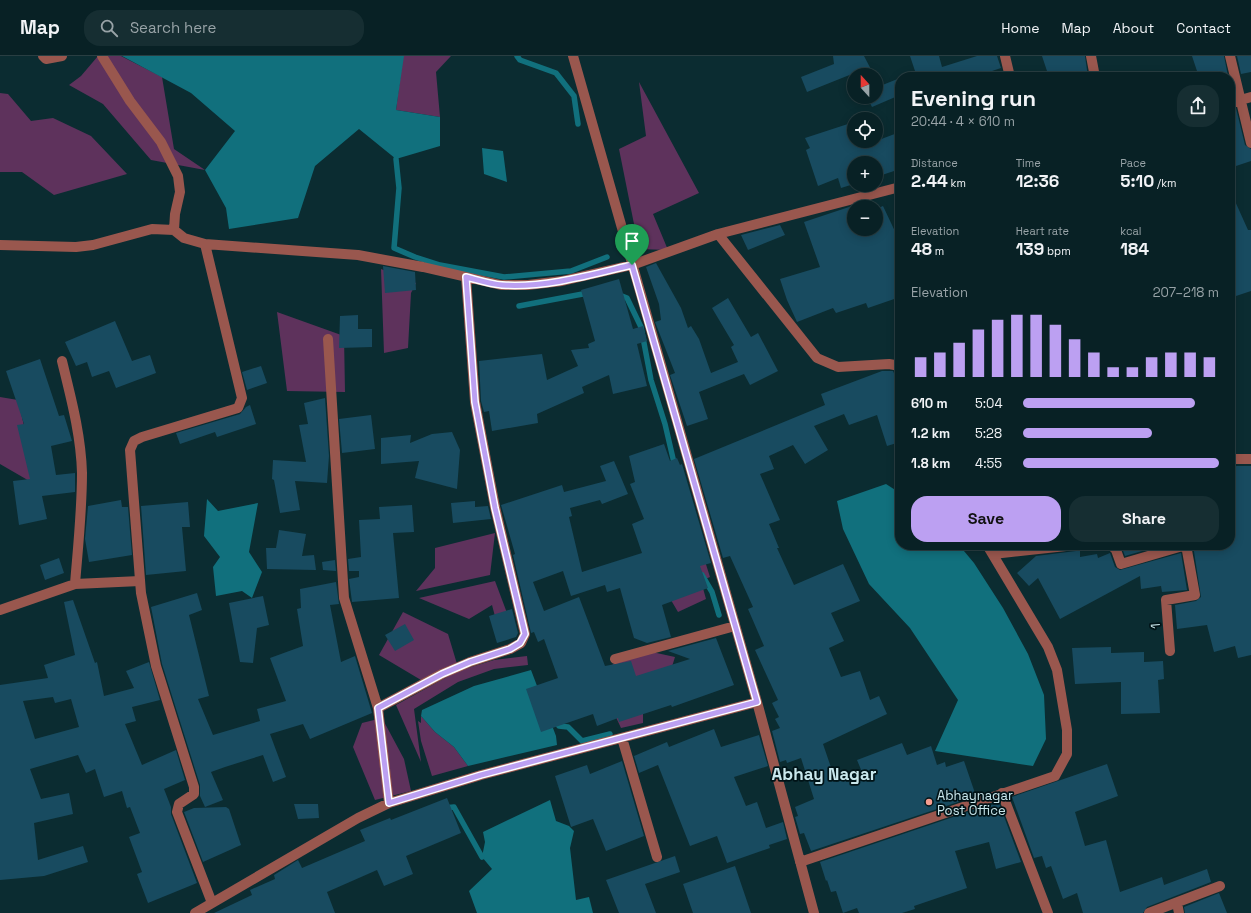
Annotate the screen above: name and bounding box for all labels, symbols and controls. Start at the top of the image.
search box [84,10,364,46]
text: Map [20,15,60,40]
icon: search [98,17,120,39]
text: Search here [130,18,216,37]
text: Home [1001,19,1039,37]
text: Map [1061,19,1091,37]
text: About [1113,19,1154,37]
text: Contact [1176,19,1231,37]
north arrow [847,68,883,104]
map controls [847,68,883,236]
text: Evening run [911,84,1036,112]
button: share [1177,85,1219,127]
button: locate [847,112,883,148]
text: 20:44 · 4 × 610 m [911,113,1015,130]
button: + [847,156,883,192]
text: Distance [911,156,958,170]
text: Time [1016,156,1041,170]
text: Pace [1120,156,1146,170]
text: 2.44 [911,170,948,192]
text: 12:36 [1016,170,1059,192]
text: 5:10 [1120,170,1154,192]
text: km [948,176,966,190]
text: /km [1154,176,1177,190]
button: − [847,200,883,236]
pin [615,224,649,265]
text: Elevation [911,224,959,238]
text: Heart rate [1016,224,1069,238]
text: kcal [1120,224,1142,238]
icon: arrive [621,230,643,252]
text: 48 [911,238,932,260]
text: 139 [1016,238,1044,260]
text: 184 [1120,238,1149,260]
text: m [932,244,944,258]
text: bpm [1044,244,1071,258]
text: Elevation [911,284,968,301]
text: 207–218 m [1153,284,1219,301]
text: 610 m [911,395,948,412]
text: 5:04 [975,395,1003,412]
text: 1.2 km [911,425,950,442]
text: 5:28 [975,425,1002,442]
text: 1.8 km [911,455,950,472]
text: 4:55 [975,455,1002,472]
button: Save [911,496,1061,542]
button: Share [1069,496,1219,542]
street label: 1 [1147,622,1164,630]
district label: Abhay Nagar [772,763,877,785]
place label: Abhaynagar Post Office [937,787,1013,819]
marker: Abhaynagar Post Office [924,797,934,807]

